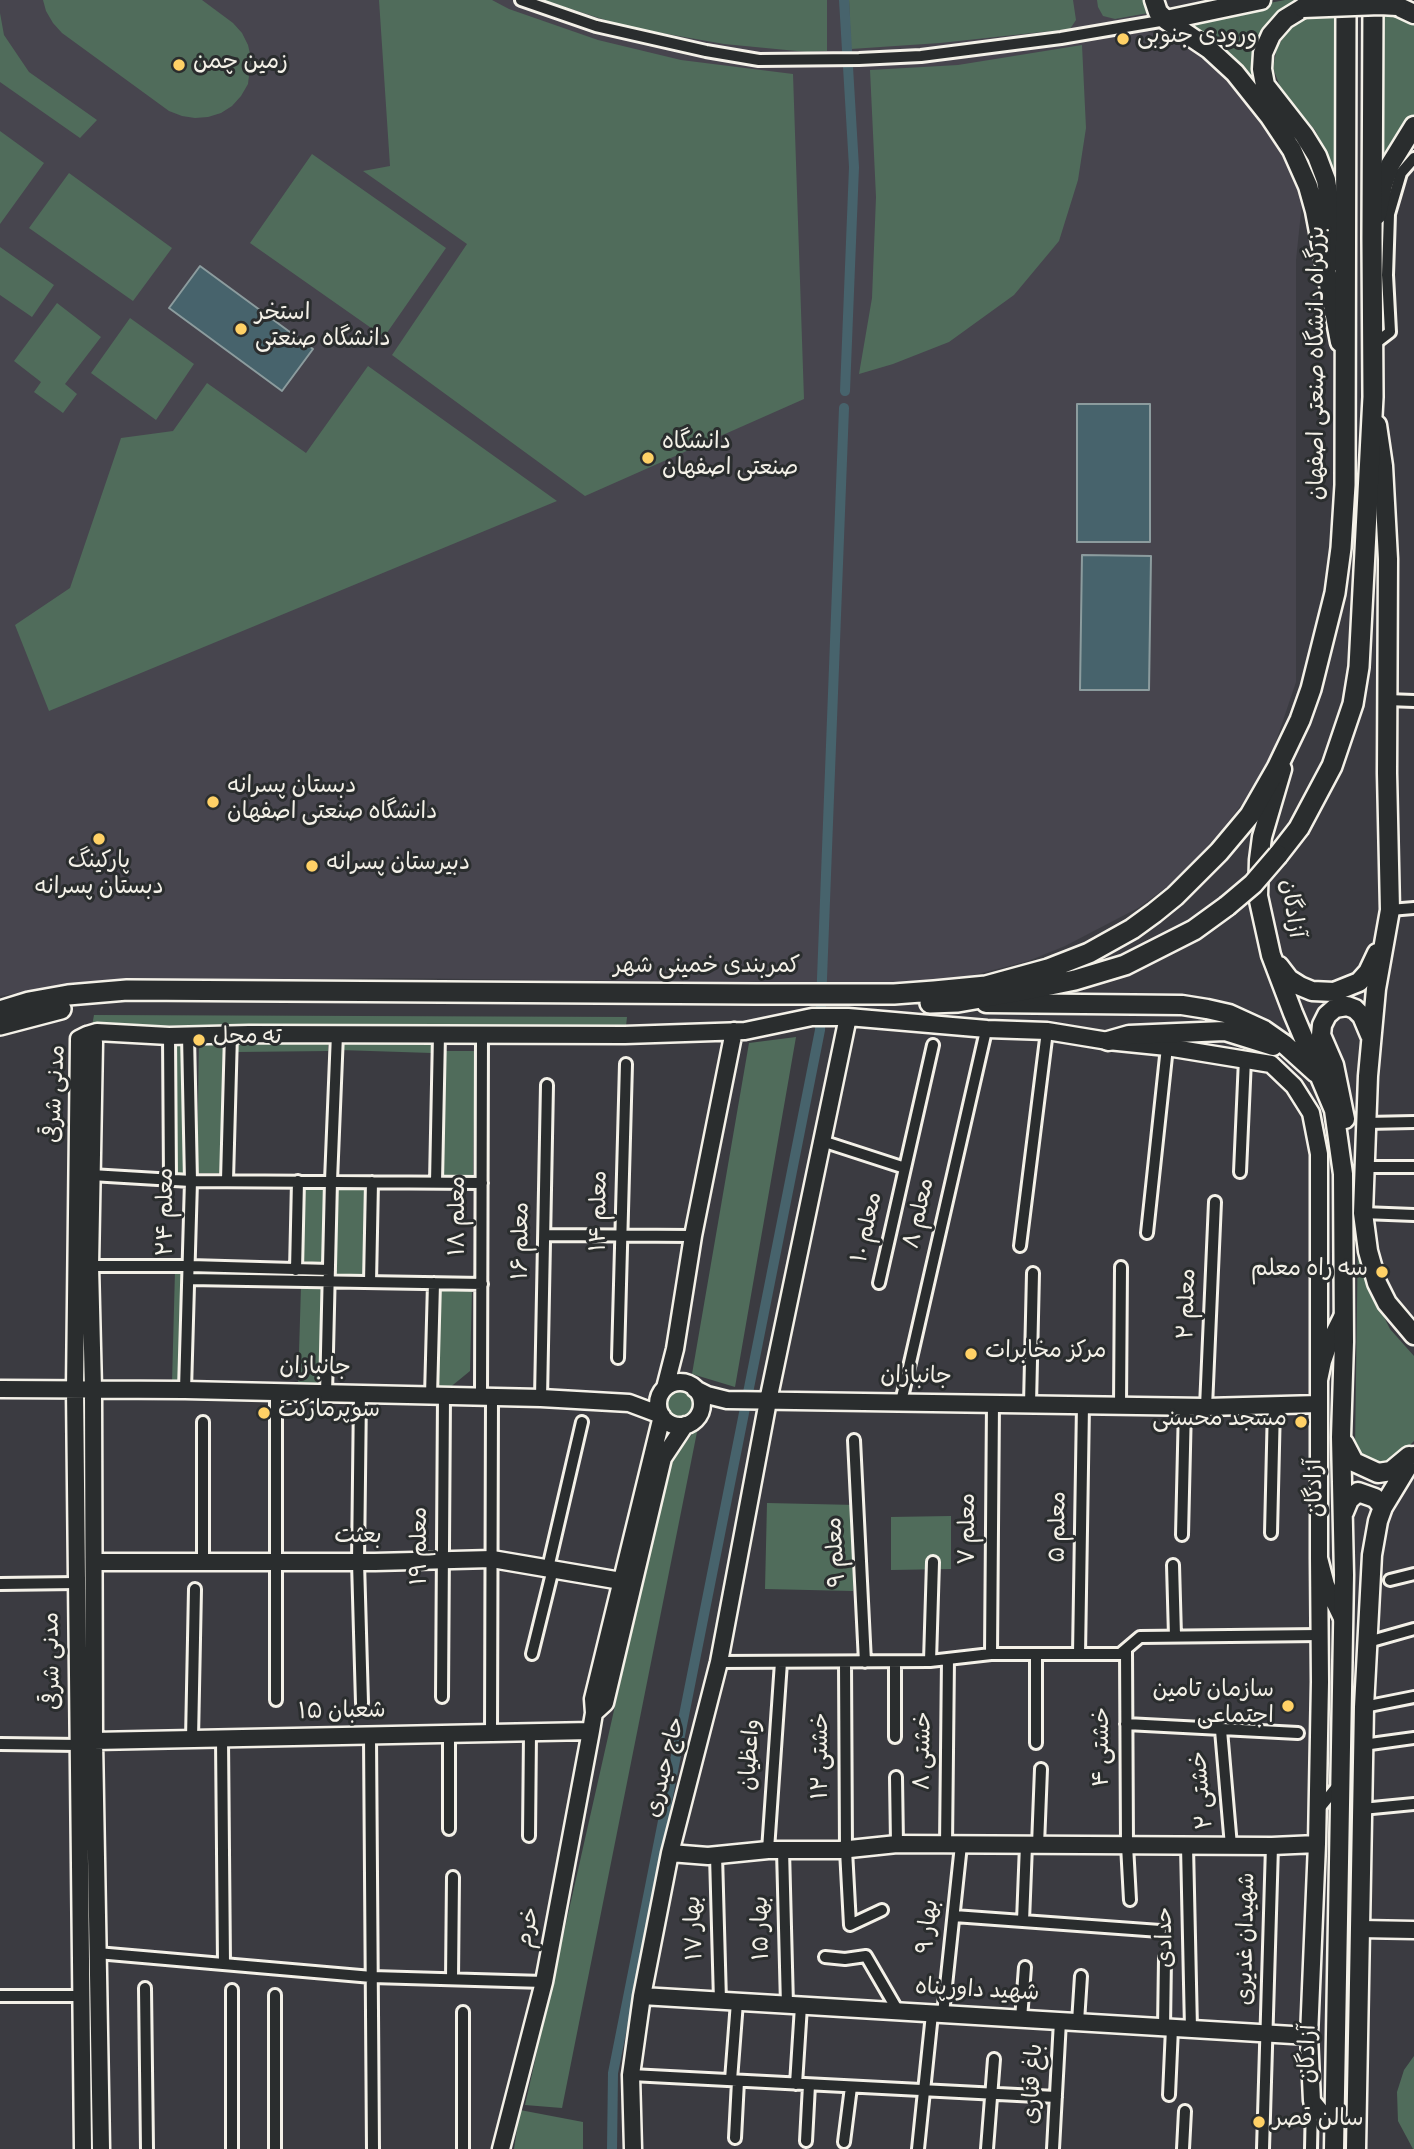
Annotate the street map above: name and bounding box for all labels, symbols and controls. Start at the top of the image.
place label: ورودی جنوبی [1137,25,1257,53]
marker: ورودی جنوبی [1115,31,1131,47]
place label: زمین چمن [193,51,288,79]
marker: زمین چمن [171,57,187,73]
street label: بزرگراه دانشگاه صنعتی اصفهان [1306,226,1334,500]
place label: استخر دانشگاه صنعتی [255,302,391,356]
marker: استخر دانشگاه صنعتی [233,321,249,337]
place label: دانشگاه صنعتی اصفهان [662,431,798,485]
marker: دانشگاه صنعتی اصفهان [640,450,656,466]
place label: دبستان پسرانه دانشگاه صنعتی اصفهان [227,775,437,829]
marker: دبستان پسرانه دانشگاه صنعتی اصفهان [205,794,221,810]
marker: پارکینگ دبستان پسرانه [91,831,107,847]
place label: پارکینگ دبستان پسرانه [34,850,164,904]
place label: دبیرستان پسرانه [326,852,470,880]
marker: دبیرستان پسرانه [304,858,320,874]
street label: آزادگان [1271,878,1307,940]
street label: کمربندی خمینی شهر [614,955,800,983]
place label: ته محل [213,1026,282,1054]
marker: ته محل [191,1032,207,1048]
street label: مدنی شرقی [42,1044,74,1144]
street label: معلم ۲۴ [155,1168,183,1256]
street label: معلم ۱۴ [587,1170,617,1252]
street label: معلم ۱۸ [447,1176,475,1256]
street label: معلم ۸ [900,1176,944,1252]
street label: معلم ۱۰ [849,1190,891,1266]
street label: معلم ۱۶ [510,1202,538,1280]
place label: سه راه معلم [1251,1258,1368,1286]
marker: سه راه معلم [1374,1264,1390,1280]
street label: معلم ۲ [1175,1268,1205,1340]
place label: مرکز مخابرات [985,1340,1107,1368]
marker: مرکز مخابرات [963,1346,979,1362]
street label: جانبازان [279,1356,351,1384]
street label: جانبازان [880,1365,952,1393]
place label: سوپرمارکت [278,1399,380,1427]
marker: سوپرمارکت [256,1405,272,1421]
place label: مسجد محسنی [1152,1408,1287,1436]
marker: مسجد محسنی [1293,1414,1309,1430]
street label: آزادگان [1303,1458,1333,1518]
street label: معلم ۵ [1047,1491,1075,1563]
street label: معلم ۷ [957,1493,985,1565]
street label: معلم ۱۹ [409,1507,437,1585]
street label: معلم ۹ [823,1516,855,1588]
street label: بعثت [334,1525,382,1553]
street label: مدنی شرقی [40,1612,70,1710]
place label: سازمان تامین اجتماعی [1152,1679,1274,1733]
marker: سازمان تامین اجتماعی [1280,1698,1296,1714]
street label: ۱۵ شعبان [298,1699,386,1729]
street label: خشتی ۴ [1091,1707,1119,1787]
street label: خشتی ۸ [912,1711,940,1791]
street label: خشتی ۱۲ [810,1713,838,1799]
street label: حاج حیدری [642,1715,694,1821]
street label: واعظیان [737,1718,769,1792]
street label: خشتی ۲ [1188,1750,1222,1830]
street label: شهیدان غدیری [1234,1872,1264,2006]
street label: بهار ۱۷ [682,1895,712,1961]
street label: بهار ۱۵ [750,1896,778,1960]
street label: بهار ۹ [914,1898,948,1956]
street label: خرم [514,1905,548,1951]
street label: حدادی [1154,1908,1182,1968]
street label: شهید داورپناه [914,1976,1040,2010]
street label: آزادگان [1297,2024,1325,2084]
street label: باغ قناری [1020,2043,1052,2125]
place label: سالن قصر [1273,2108,1364,2136]
marker: سالن قصر [1251,2114,1267,2130]

